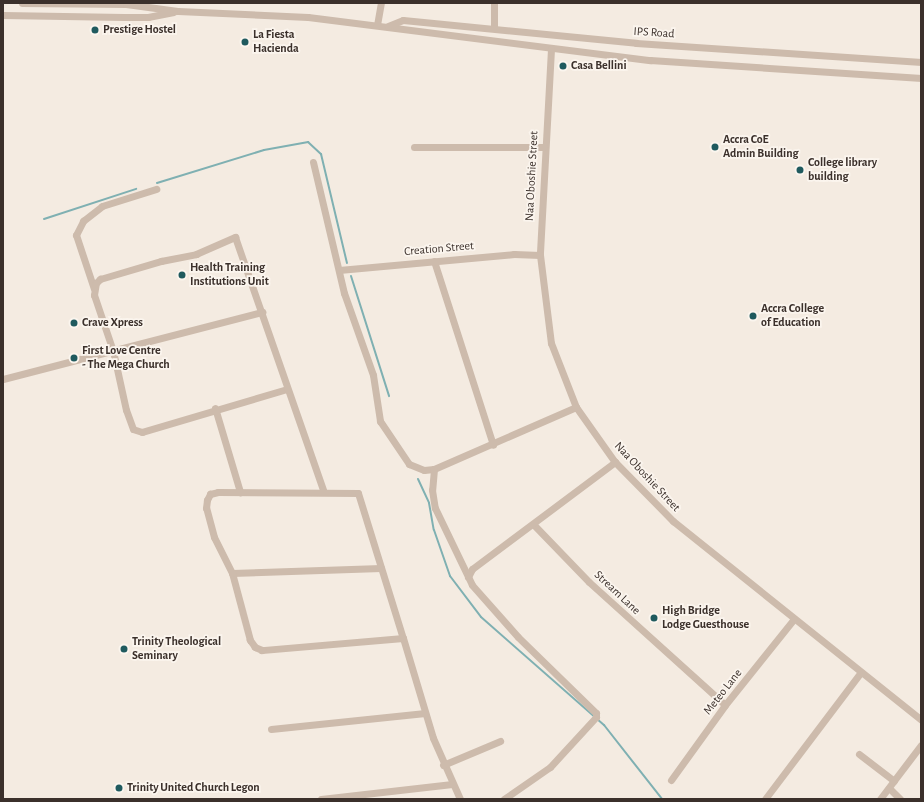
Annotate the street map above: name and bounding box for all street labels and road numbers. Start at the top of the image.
street label: IPS Road [633,24,675,42]
street label: Naa Oboshie Street [522,131,542,221]
street label: Creation Street [404,239,474,259]
street label: Naa Oboshie Street [611,439,683,515]
street label: Stream Lane [591,568,643,618]
street label: Meteo Lane [701,666,745,718]

